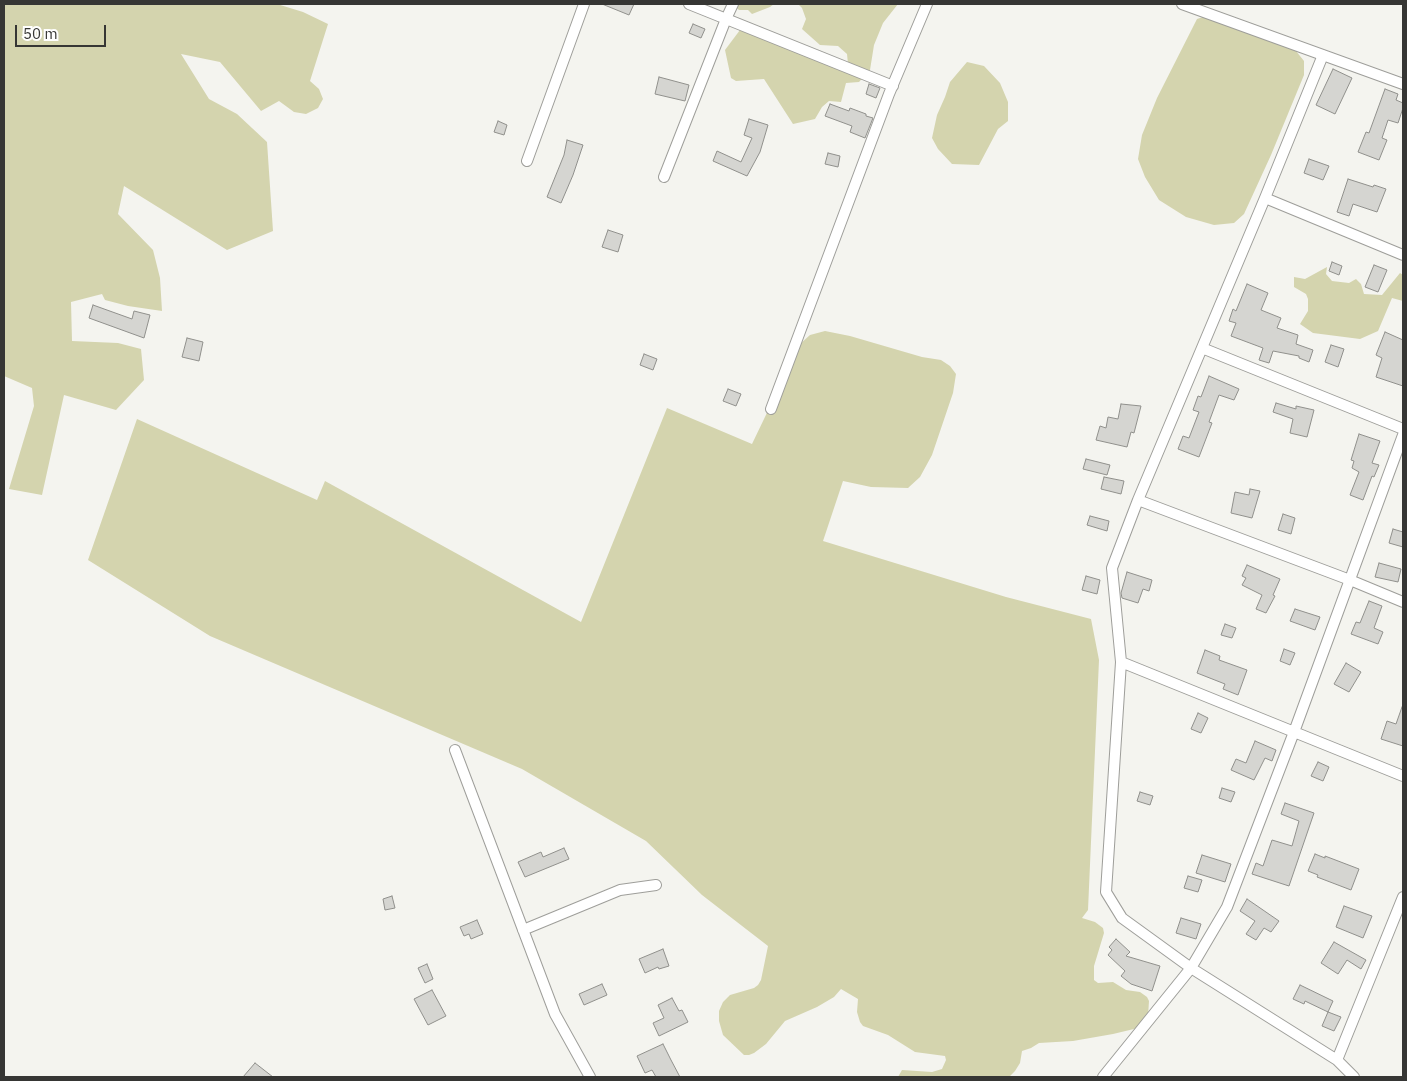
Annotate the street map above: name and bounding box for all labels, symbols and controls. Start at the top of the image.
scale bar [18,15,109,47]
text: 50 m [23,24,58,43]

